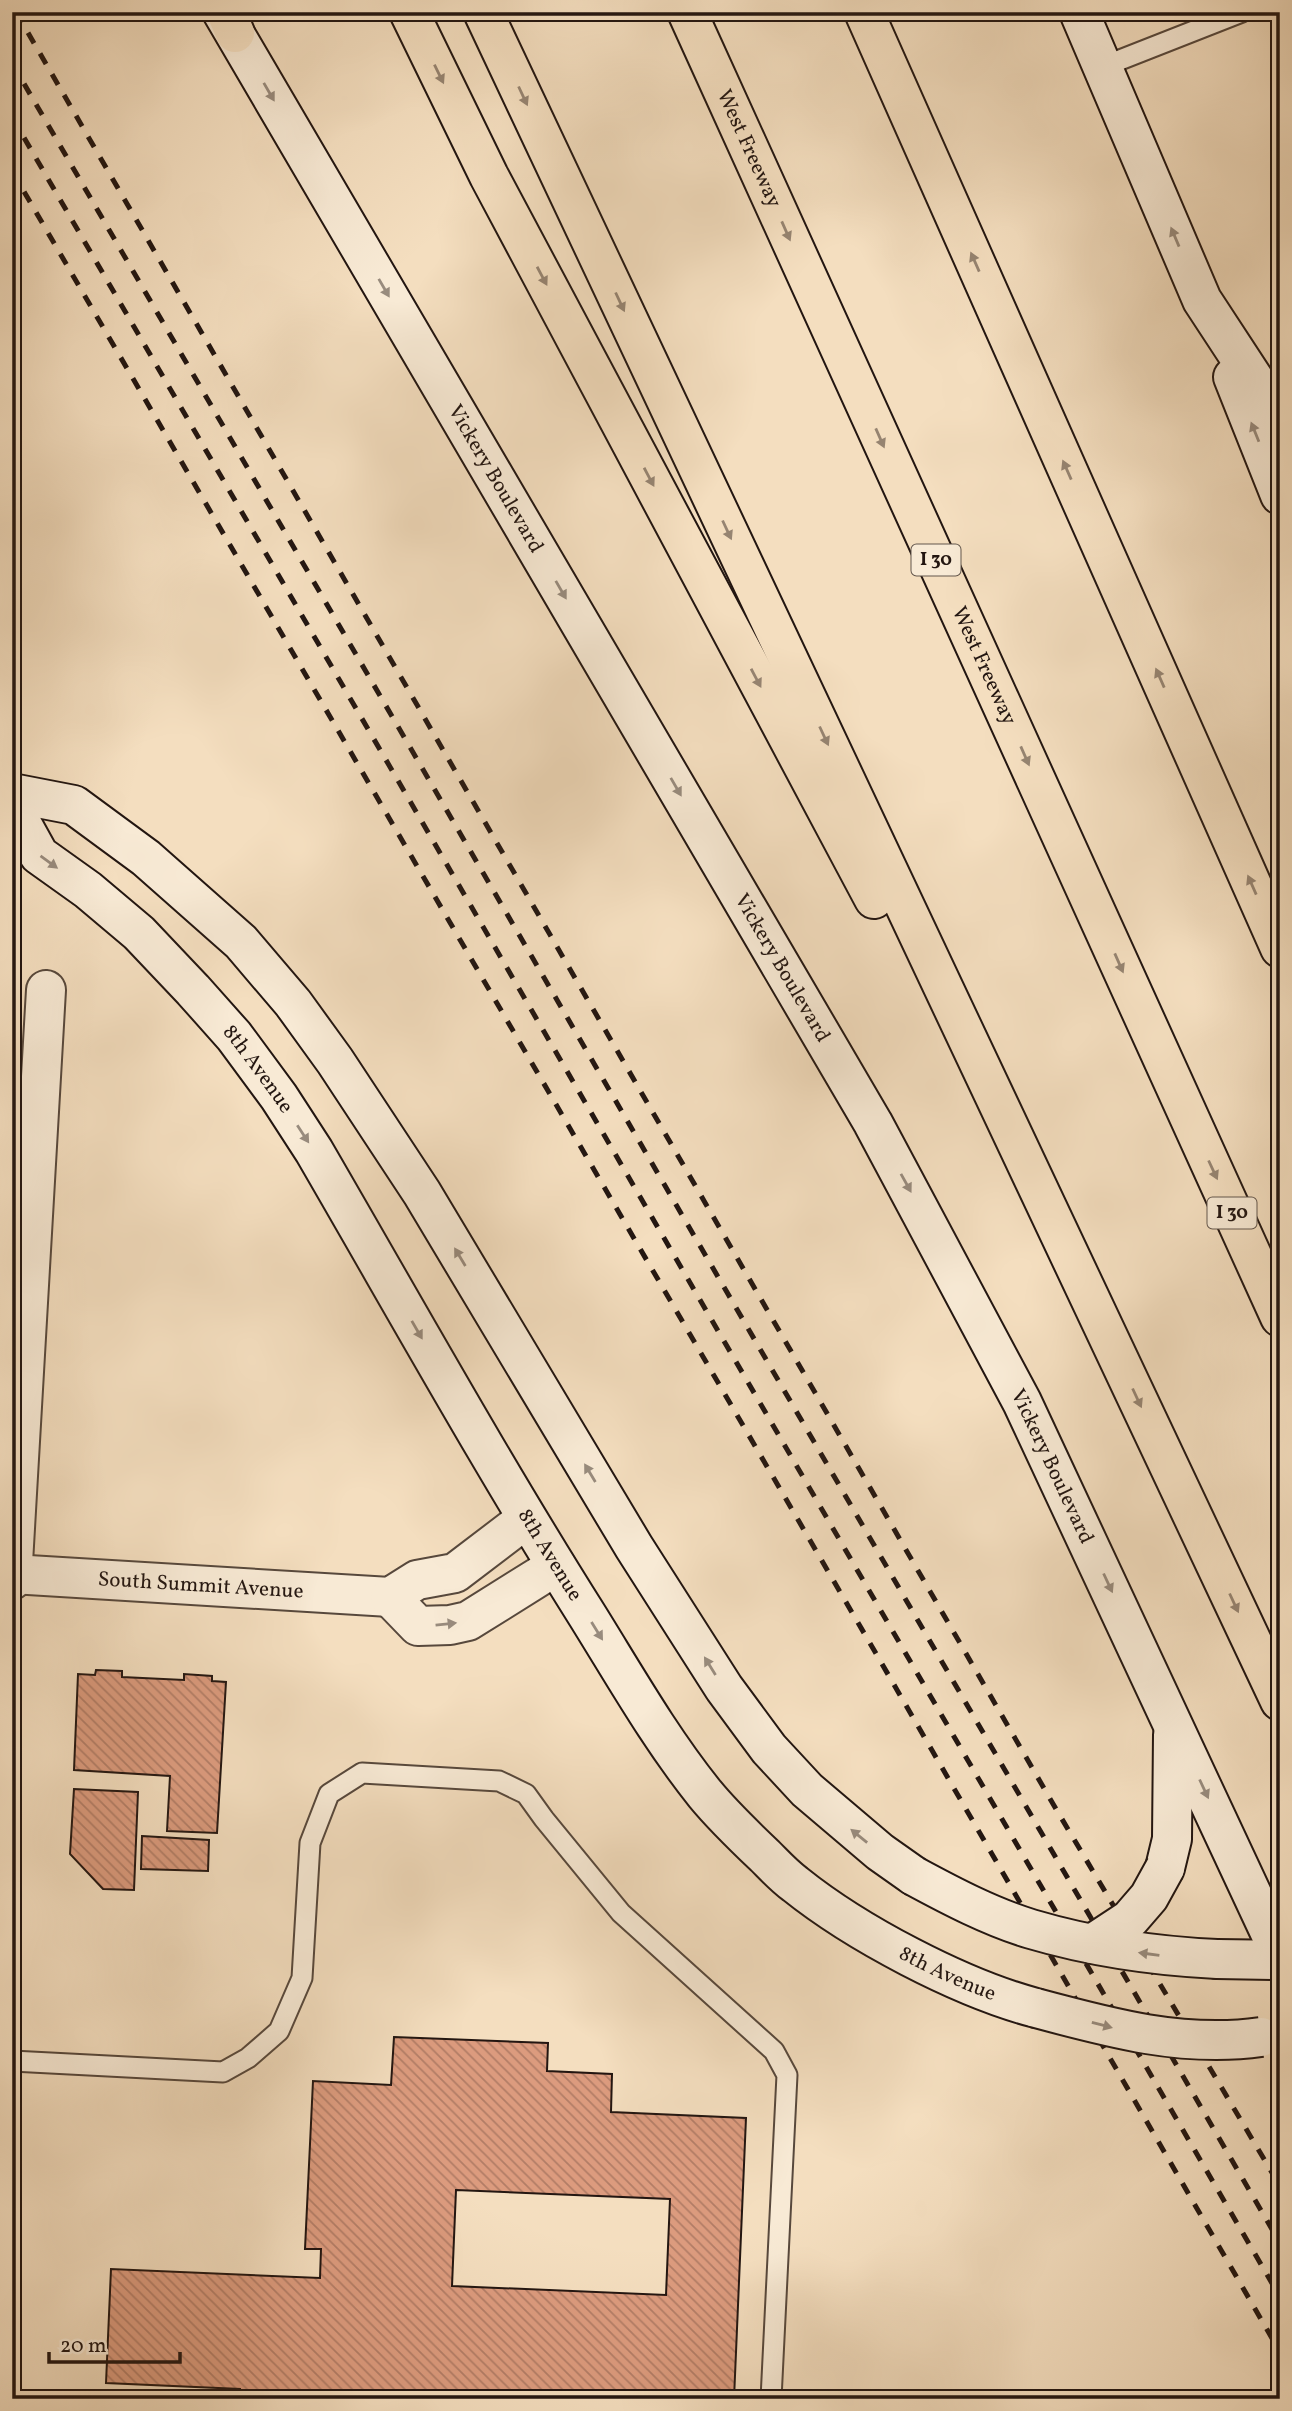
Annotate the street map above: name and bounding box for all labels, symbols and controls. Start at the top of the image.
one-way arrow [433,64,445,84]
one-way arrow [263,82,275,101]
street label: West Freeway [710,85,789,213]
one-way arrow [517,86,529,106]
one-way arrow [781,220,792,241]
one-way arrow [1169,227,1181,247]
one-way arrow [969,252,981,272]
one-way arrow [537,266,548,286]
one-way arrow [378,279,390,298]
one-way arrow [614,292,626,312]
street label: Vickery Boulevard [441,399,550,559]
one-way arrow [1249,421,1260,442]
one-way arrow [874,428,886,448]
one-way arrow [1061,459,1072,480]
one-way arrow [644,467,655,487]
one-way arrow [722,520,733,540]
road number: I 30 [912,544,960,576]
one-way arrow [555,581,567,600]
street label: West Freeway [945,602,1024,730]
one-way arrow [1154,667,1165,688]
one-way arrow [751,668,762,688]
one-way arrow [819,726,830,746]
one-way arrow [1019,746,1031,766]
one-way arrow [670,777,682,796]
one-way arrow [40,855,58,869]
one-way arrow [1246,875,1257,896]
street label: Vickery Boulevard [727,888,837,1048]
one-way arrow [1114,953,1125,974]
street label: 8th Avenue [216,1018,300,1119]
one-way arrow [296,1124,309,1144]
one-way arrow [1207,1160,1219,1180]
one-way arrow [900,1174,912,1193]
road number: I 30 [1208,1198,1256,1228]
one-way arrow [454,1247,466,1266]
one-way arrow [411,1321,424,1340]
street label: Vickery Boulevard [1003,1384,1101,1549]
one-way arrow [1131,1388,1142,1408]
one-way arrow [584,1463,596,1482]
street label: 8th Avenue [510,1503,589,1607]
street label: South Summit Avenue [97,1565,304,1606]
one-way arrow [1102,1573,1113,1593]
one-way arrow [1228,1593,1240,1613]
one-way arrow [435,1619,457,1630]
one-way arrow [590,1621,603,1641]
one-way arrow [703,1656,716,1676]
one-way arrow [1198,1779,1210,1799]
one-way arrow [851,1828,869,1843]
street label: 8th Avenue [894,1939,1000,2009]
one-way arrow [1137,1948,1159,1959]
one-way arrow [1092,2021,1113,2031]
scale bar [49,2320,180,2364]
text: 20 m [60,2332,106,2361]

